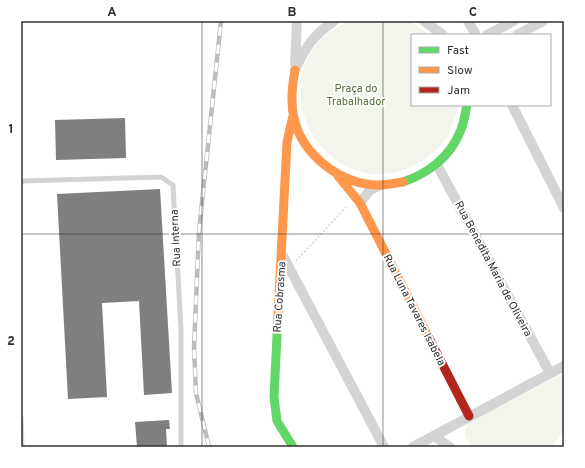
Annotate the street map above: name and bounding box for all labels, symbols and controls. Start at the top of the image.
text: A [107,5,117,21]
text: B [288,5,297,21]
text: C [469,5,477,21]
legend [411,34,551,106]
text: Fast [447,43,469,59]
text: Slow [447,63,473,79]
park label: Praça do Trabalhador [326,82,386,109]
text: Jam [447,83,470,99]
text: 1 [8,122,14,138]
street label: Rua Benedita Maria de Oliveira [451,199,535,339]
street label: Rua Interna [168,209,184,267]
street label: Rua Luna Tavares Isabela [380,252,448,368]
street label: Rua Cobrasma [271,261,289,333]
text: 2 [7,334,15,350]

